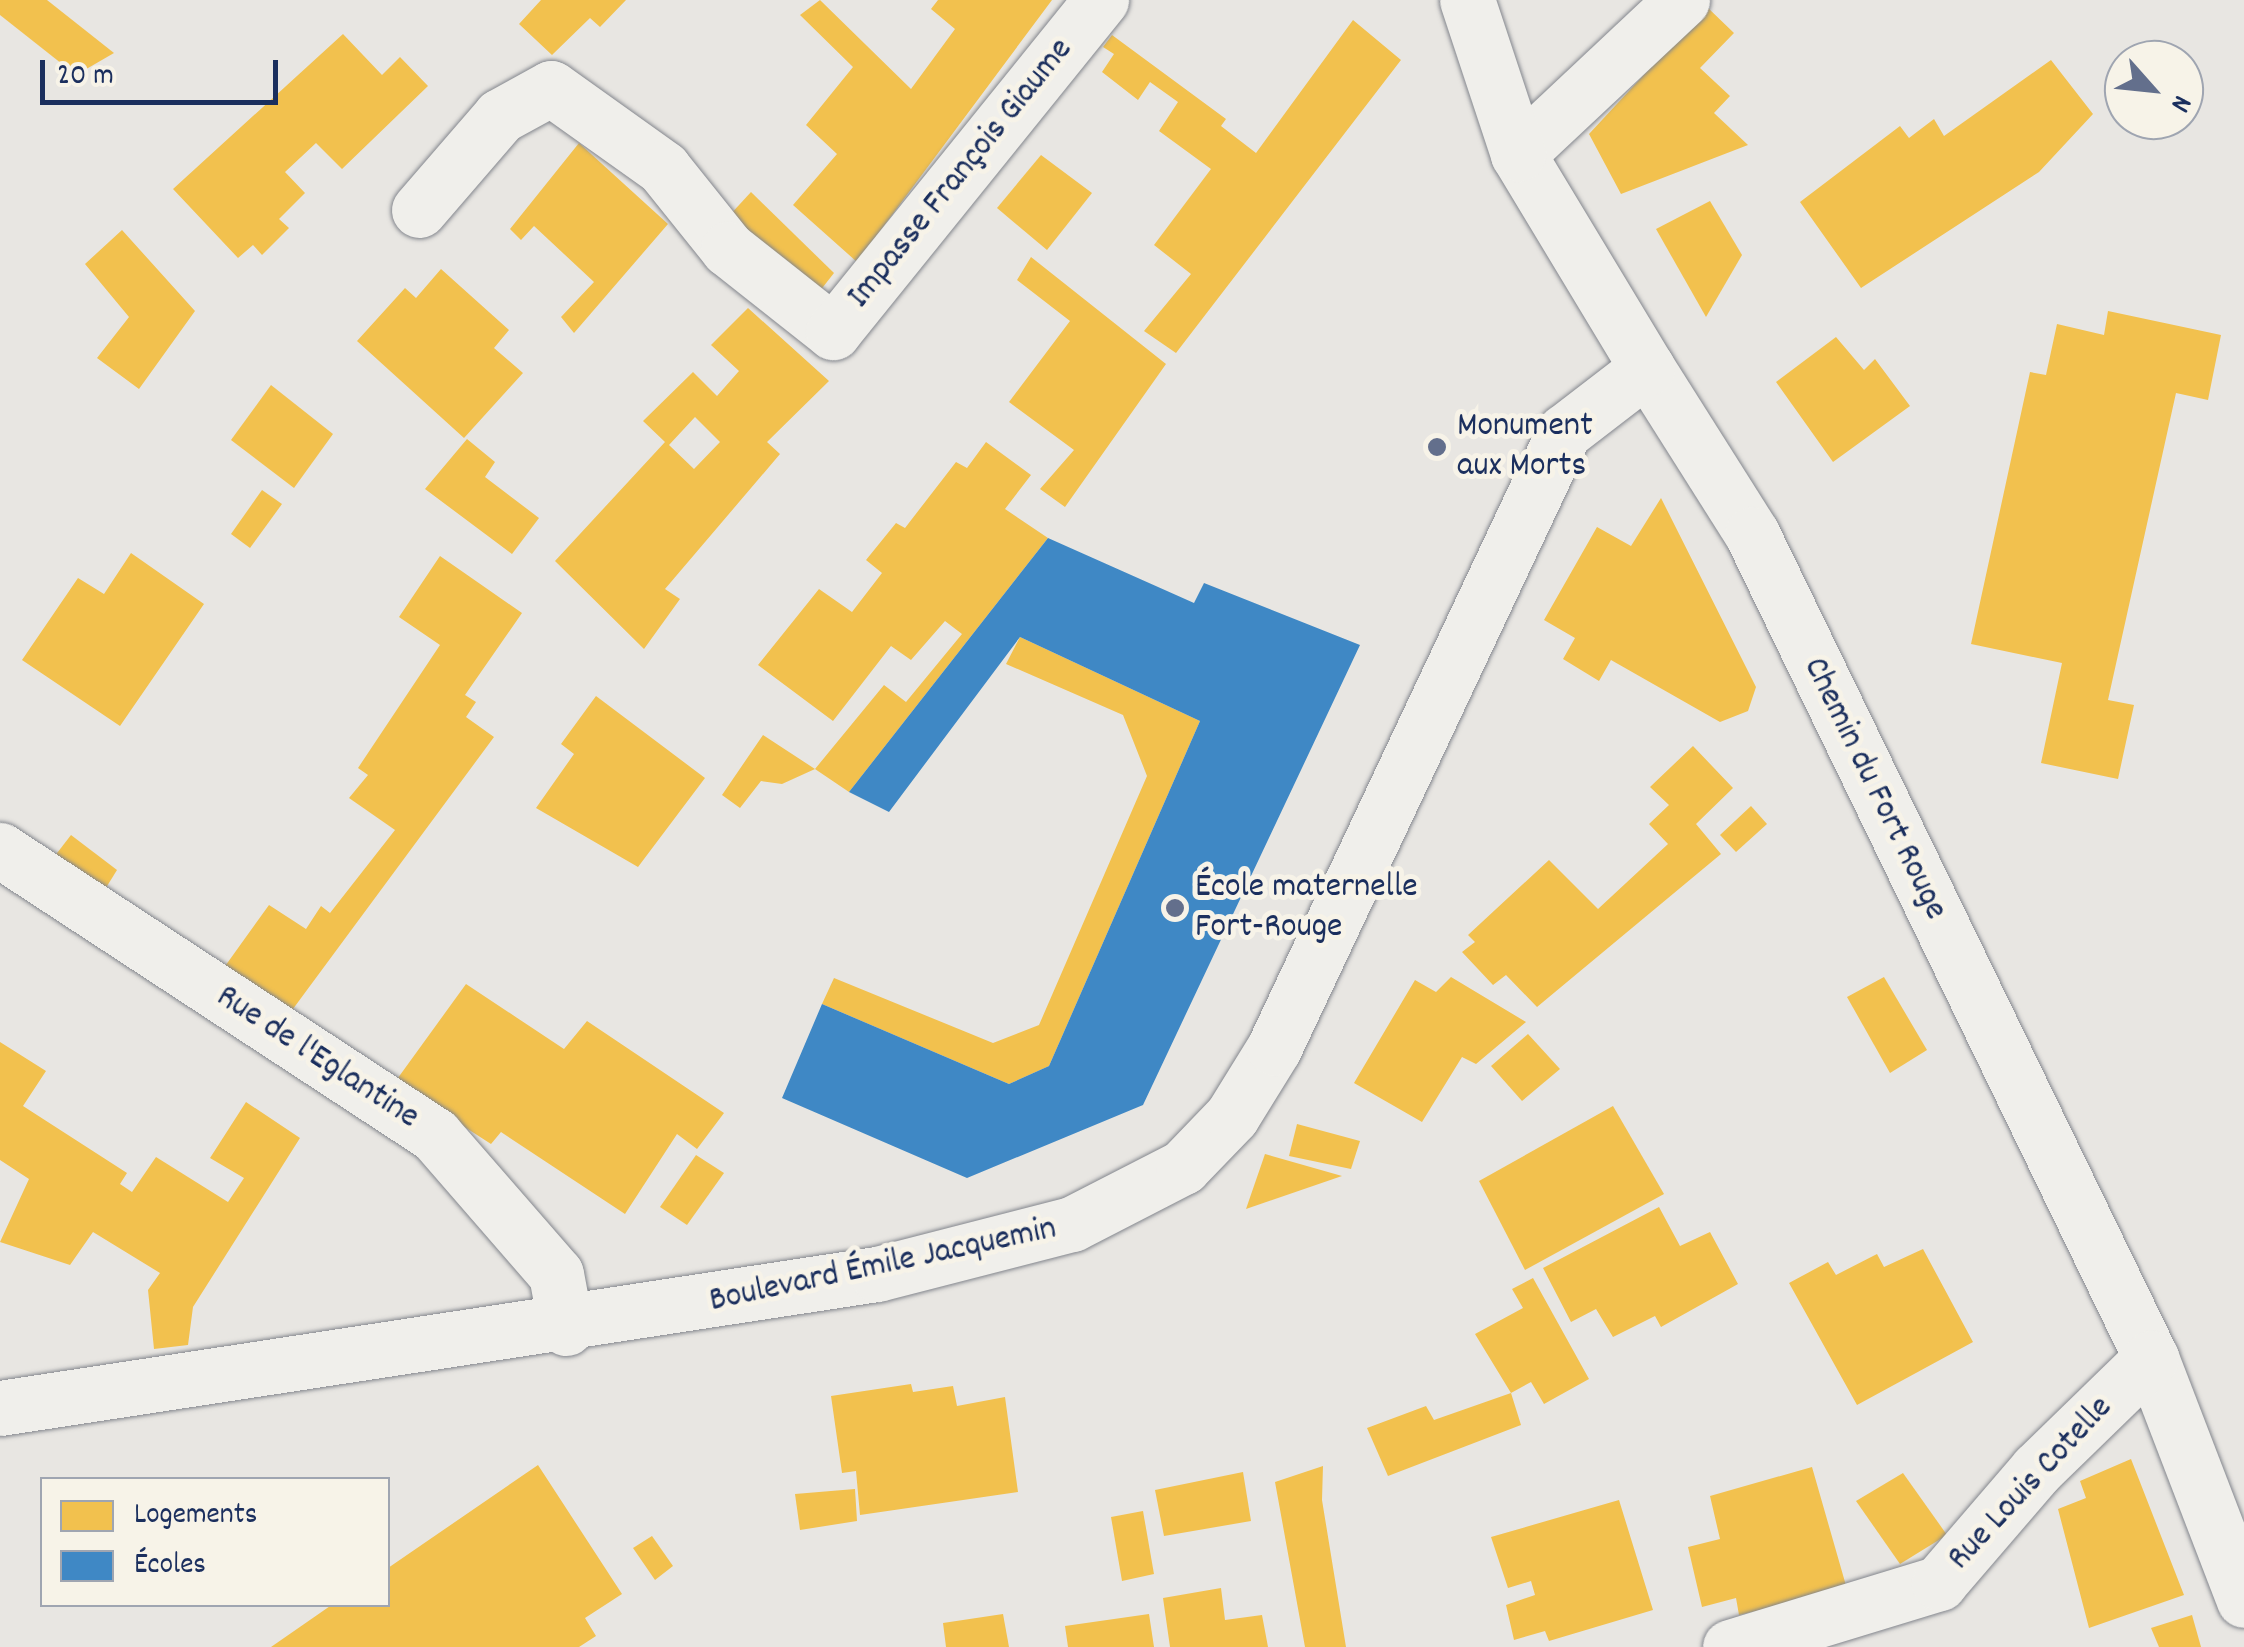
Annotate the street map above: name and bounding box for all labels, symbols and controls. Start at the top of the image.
street label: Impasse François Giaume [839,30,1083,318]
scale bar [45,40,282,102]
north arrow [2104,40,2204,140]
text: 20 m [57,56,114,99]
text: N [2158,87,2200,118]
place label: Monument aux Morts [1457,406,1593,488]
marker: Monument aux Morts [1426,436,1448,458]
street label: Chemin du Fort Rouge [1792,651,1956,927]
place label: École maternelle Fort-Rouge [1195,867,1418,949]
marker: École maternelle Fort-Rouge [1164,897,1186,919]
street label: Rue de l'Eglantine [208,977,426,1139]
street label: Boulevard Émile Jacquemin [706,1209,1060,1323]
street label: Rue Louis Cotelle [1940,1388,2122,1580]
legend [40,1477,390,1607]
text: Logements [134,1495,257,1538]
text: Écoles [134,1545,206,1588]

